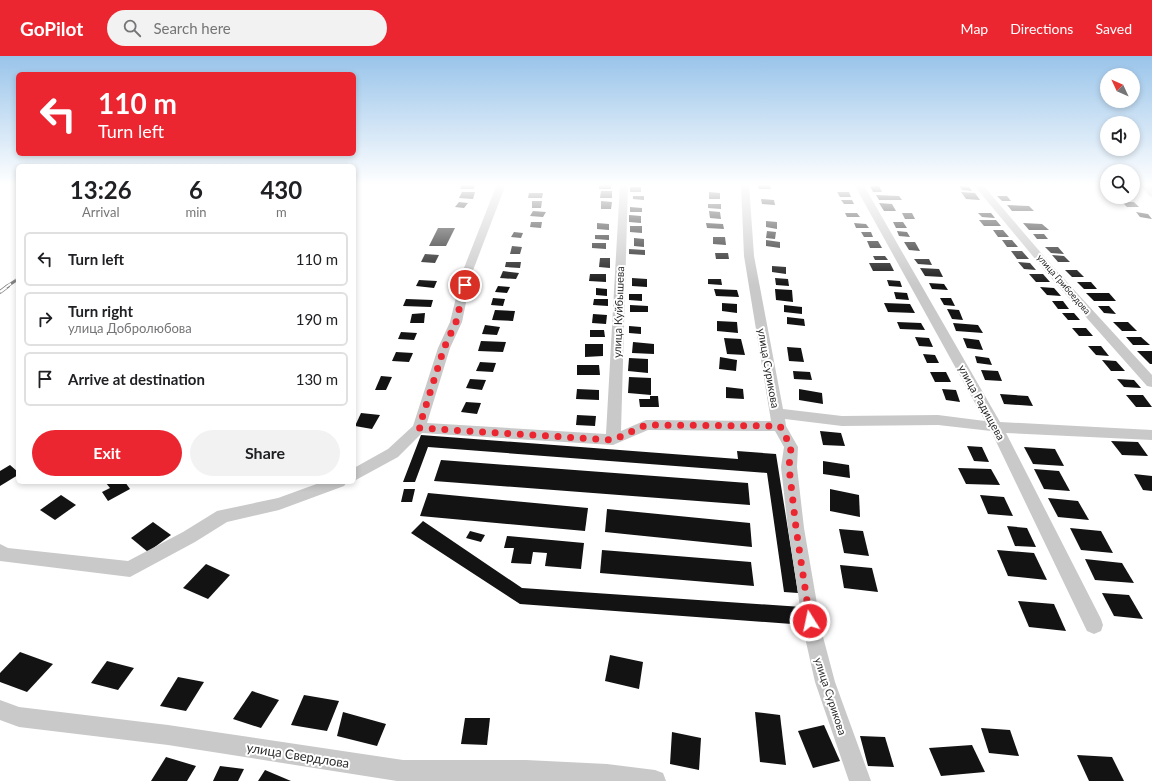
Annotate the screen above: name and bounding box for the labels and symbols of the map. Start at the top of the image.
north arrow [1100,68,1140,108]
street label: улица Грибоедова [1035,252,1093,316]
street label: улица Куйбышева [610,266,626,358]
pin [448,268,482,302]
street label: улица Сурикова [756,327,782,409]
street label: улица Радищева [956,362,1008,442]
position arrow [789,600,831,642]
street label: улица Сурикова [812,656,850,736]
street label: улица Свердлова [246,739,350,771]

